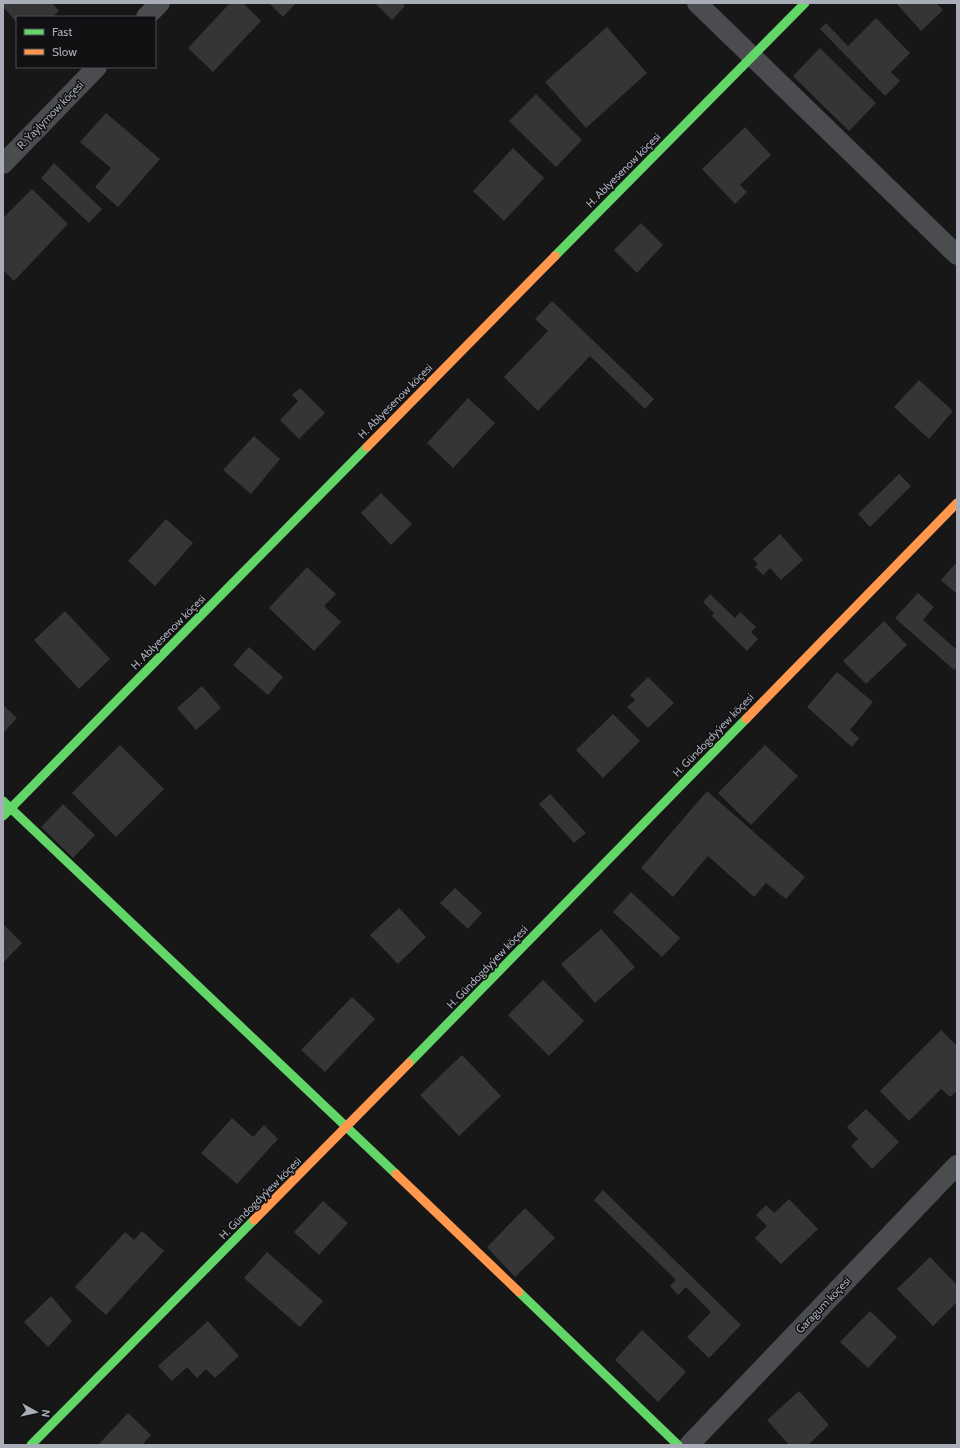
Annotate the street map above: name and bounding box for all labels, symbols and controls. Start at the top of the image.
legend [16,16,156,68]
text: Fast [52,24,72,39]
text: Slow [52,44,77,59]
street label: R. Ýaýlymow köçesi [14,78,86,152]
street label: H. Ablyesenow köçesi [583,130,663,210]
street label: H. Ablyesenow köçesi [355,361,435,441]
street label: H. Ablyesenow köçesi [128,592,208,672]
street label: H. Gündogdyýew köçesi [669,690,757,780]
street label: H. Gündogdyýew köçesi [443,922,531,1012]
street label: H. Gündogdyýew köçesi [216,1154,304,1242]
street label: Garagum köçesi [793,1274,853,1336]
north arrow [16,1392,56,1432]
text: N [38,1409,53,1418]

